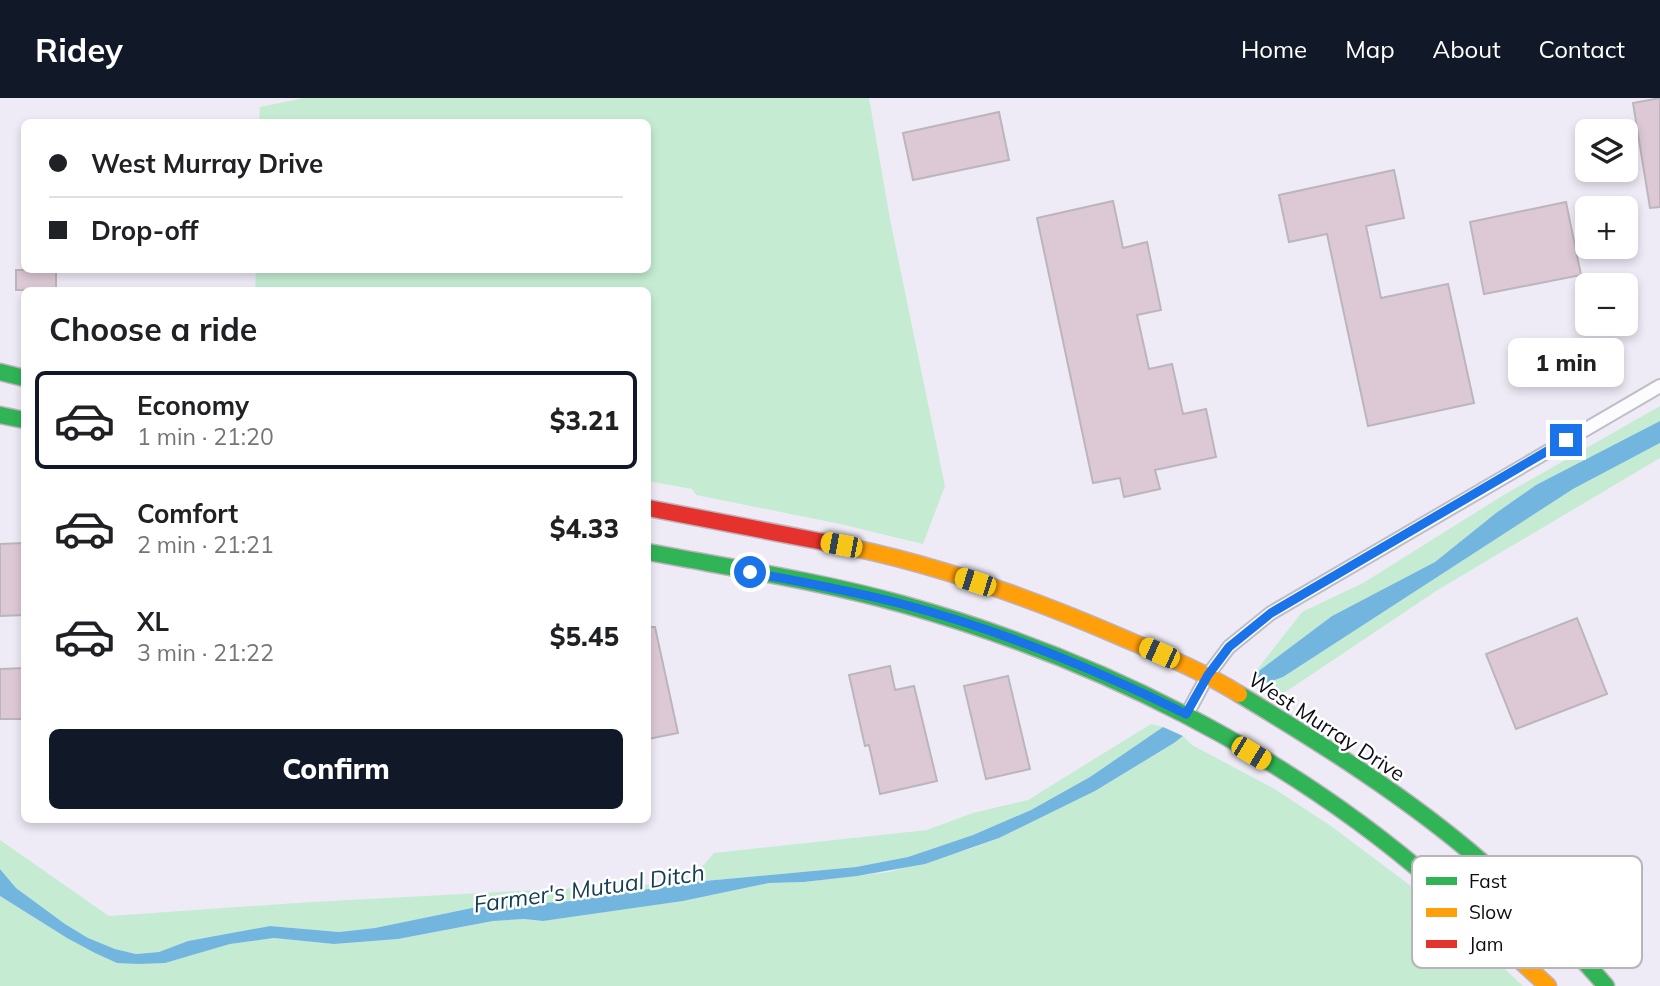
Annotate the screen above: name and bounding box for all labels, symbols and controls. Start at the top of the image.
text: Ridey [35,29,123,70]
text: Home [1241,34,1307,64]
text: Map [1345,34,1395,64]
text: About [1433,34,1501,64]
text: Contact [1539,34,1625,64]
map controls [1575,119,1638,336]
button: layers [1575,119,1638,182]
text: West Murray Drive [91,147,323,180]
button: + [1575,196,1638,259]
text: Drop-off [91,214,198,247]
button: − [1575,273,1638,336]
text: Choose a ride [49,309,257,349]
callout: 1 min [1508,338,1624,388]
text: 1 min [1535,348,1597,377]
icon: car [53,389,116,452]
text: Economy [137,389,249,422]
text: $3.21 [550,404,619,437]
text: 1 min · 21:20 [137,422,274,451]
route end [1550,424,1582,456]
icon: car [53,497,116,560]
text: Comfort [137,497,238,530]
text: $4.33 [550,512,619,545]
text: 2 min · 21:21 [137,530,274,559]
car [819,531,864,559]
route start [734,556,766,588]
car [952,566,999,598]
icon: car [53,605,116,668]
text: XL [137,605,169,638]
text: $5.45 [550,620,619,653]
car [1136,635,1183,671]
text: 3 min · 21:22 [137,638,274,667]
street label: West Murray Drive [1244,666,1410,786]
button: Confirm [49,729,623,809]
car [1228,733,1275,773]
legend [1412,856,1642,968]
water label: Farmer's Mutual Ditch [471,857,707,919]
text: Fast [1469,869,1507,893]
text: Slow [1469,900,1513,924]
text: Jam [1469,932,1503,956]

